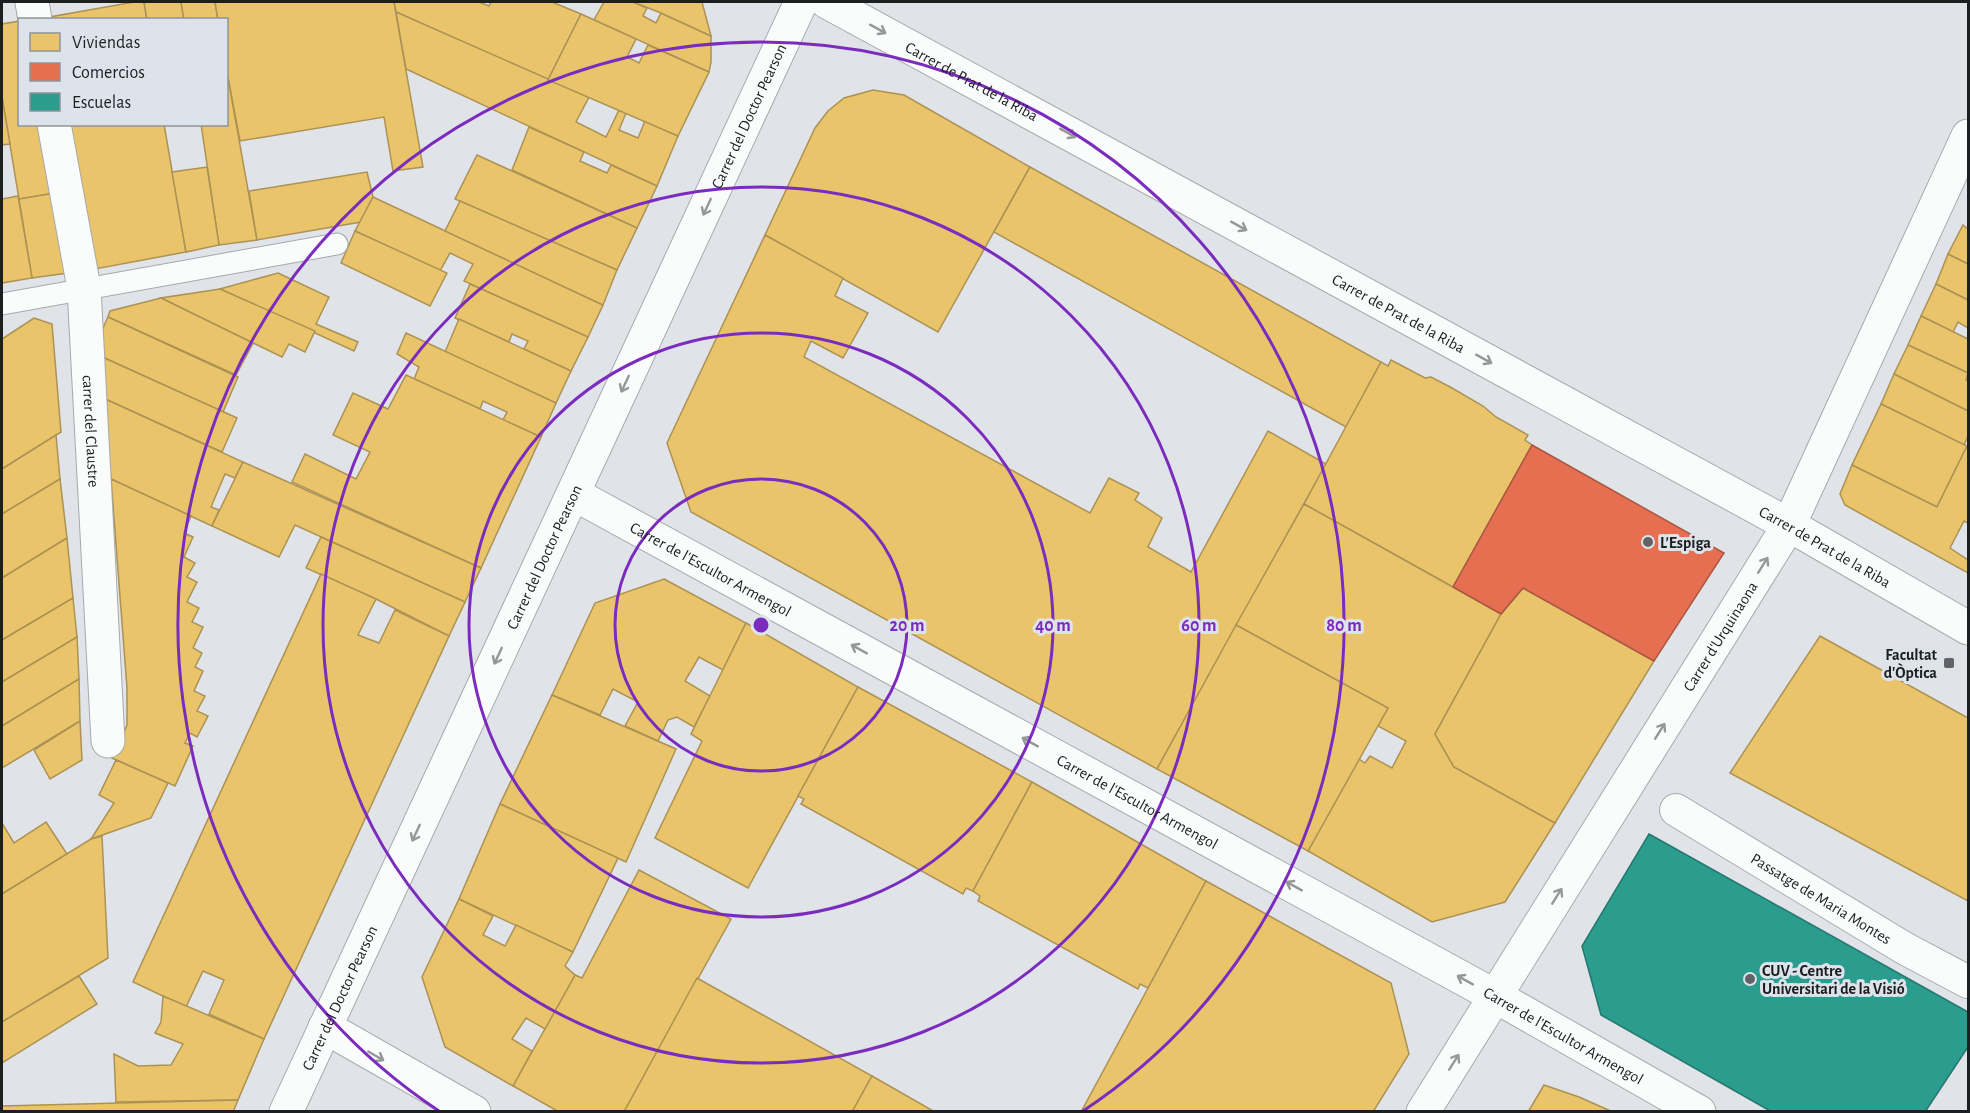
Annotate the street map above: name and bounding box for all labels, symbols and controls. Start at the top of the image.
legend [18,18,228,126]
one-way arrow [869,24,886,36]
text: Viviendas [72,34,140,52]
street label: Carrer de Prat de la Riba [902,39,1041,124]
street label: Carrer del Doctor Pearson [709,42,789,191]
text: Comercios [72,64,145,82]
text: Escuelas [72,94,131,112]
one-way arrow [1059,127,1076,139]
one-way arrow [700,198,712,216]
one-way arrow [1230,220,1247,232]
street label: Carrer de Prat de la Riba [1329,271,1467,356]
one-way arrow [1475,354,1492,366]
street label: carrer del Claustre [80,375,102,488]
one-way arrow [618,375,630,393]
street label: Carrer del Doctor Pearson [504,482,585,632]
street label: Carrer de Prat de la Riba [1756,503,1893,591]
street label: Carrer de l'Escultor Armengol [627,519,794,620]
marker: L’Espiga [1641,535,1655,549]
place label: L’Espiga [1660,535,1711,551]
one-way arrow [1757,557,1769,574]
street label: Carrer d'Urquinaona [1681,579,1761,694]
centre of rings [751,615,771,635]
text: 20 m [889,617,925,635]
text: 40 m [1035,617,1071,635]
text: 60 m [1181,617,1217,635]
text: 80 m [1326,617,1362,635]
one-way arrow [851,643,868,655]
one-way arrow [492,647,504,665]
place label: Facultat d'Òptica [1884,647,1938,681]
marker: Facultat d'Òptica [1942,656,1956,670]
one-way arrow [1653,722,1666,739]
one-way arrow [1022,736,1039,748]
street label: Carrer de l'Escultor Armengol [1054,752,1220,852]
one-way arrow [409,823,421,841]
street label: Passatge de Maria Montes [1748,850,1894,947]
one-way arrow [1285,880,1303,891]
one-way arrow [1551,888,1563,905]
street label: Carrer del Doctor Pearson [300,923,380,1073]
place label: CUV - Centre Universitari de la Visió [1762,963,1905,997]
marker: CUV - Centre Universitari de la Visió [1743,972,1757,986]
one-way arrow [1456,974,1474,985]
street label: Carrer de l'Escultor Armengol [1481,984,1646,1088]
one-way arrow [367,1050,384,1062]
one-way arrow [1448,1054,1460,1071]

